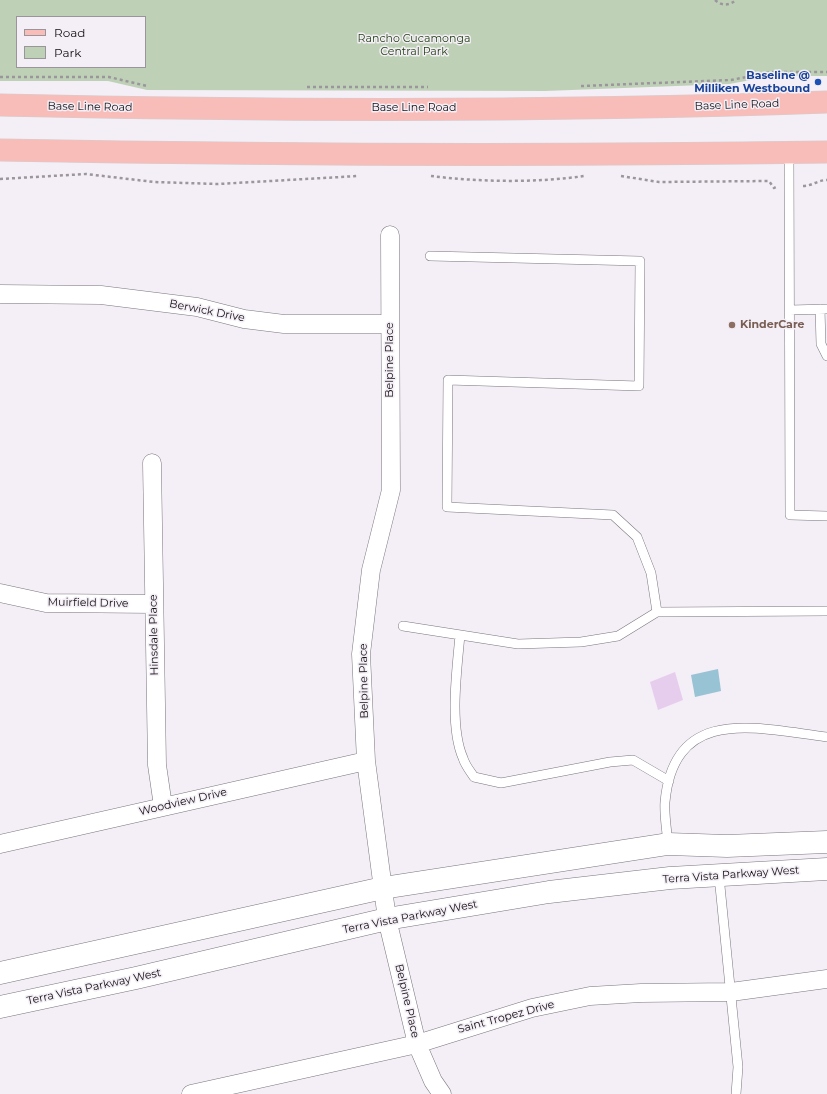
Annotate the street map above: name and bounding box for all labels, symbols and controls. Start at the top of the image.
legend [16,16,146,68]
text: Road [54,25,85,40]
park label: Rancho Cucamonga Central Park [358,32,470,58]
text: Park [54,45,81,60]
place label: Baseline @ Milliken Westbound [694,69,810,95]
marker: Baseline @ Milliken Westbound [813,77,823,87]
street label: Base Line Road [694,97,780,113]
street label: Base Line Road [47,100,133,114]
street label: Base Line Road [372,101,456,115]
street label: Berwick Drive [168,297,246,325]
place label: KinderCare [740,318,804,332]
marker: KinderCare [727,320,737,330]
street label: Belpine Place [383,322,397,398]
street label: Hinsdale Place [147,594,161,676]
street label: Muirfield Drive [47,596,129,610]
street label: Belpine Place [357,643,371,719]
street label: Woodview Drive [138,785,228,819]
street label: Terra Vista Parkway West [662,864,800,886]
street label: Terra Vista Parkway West [342,897,478,937]
street label: Belpine Place [392,963,422,1039]
street label: Terra Vista Parkway West [26,966,162,1008]
street label: Saint Tropez Drive [456,998,556,1036]

